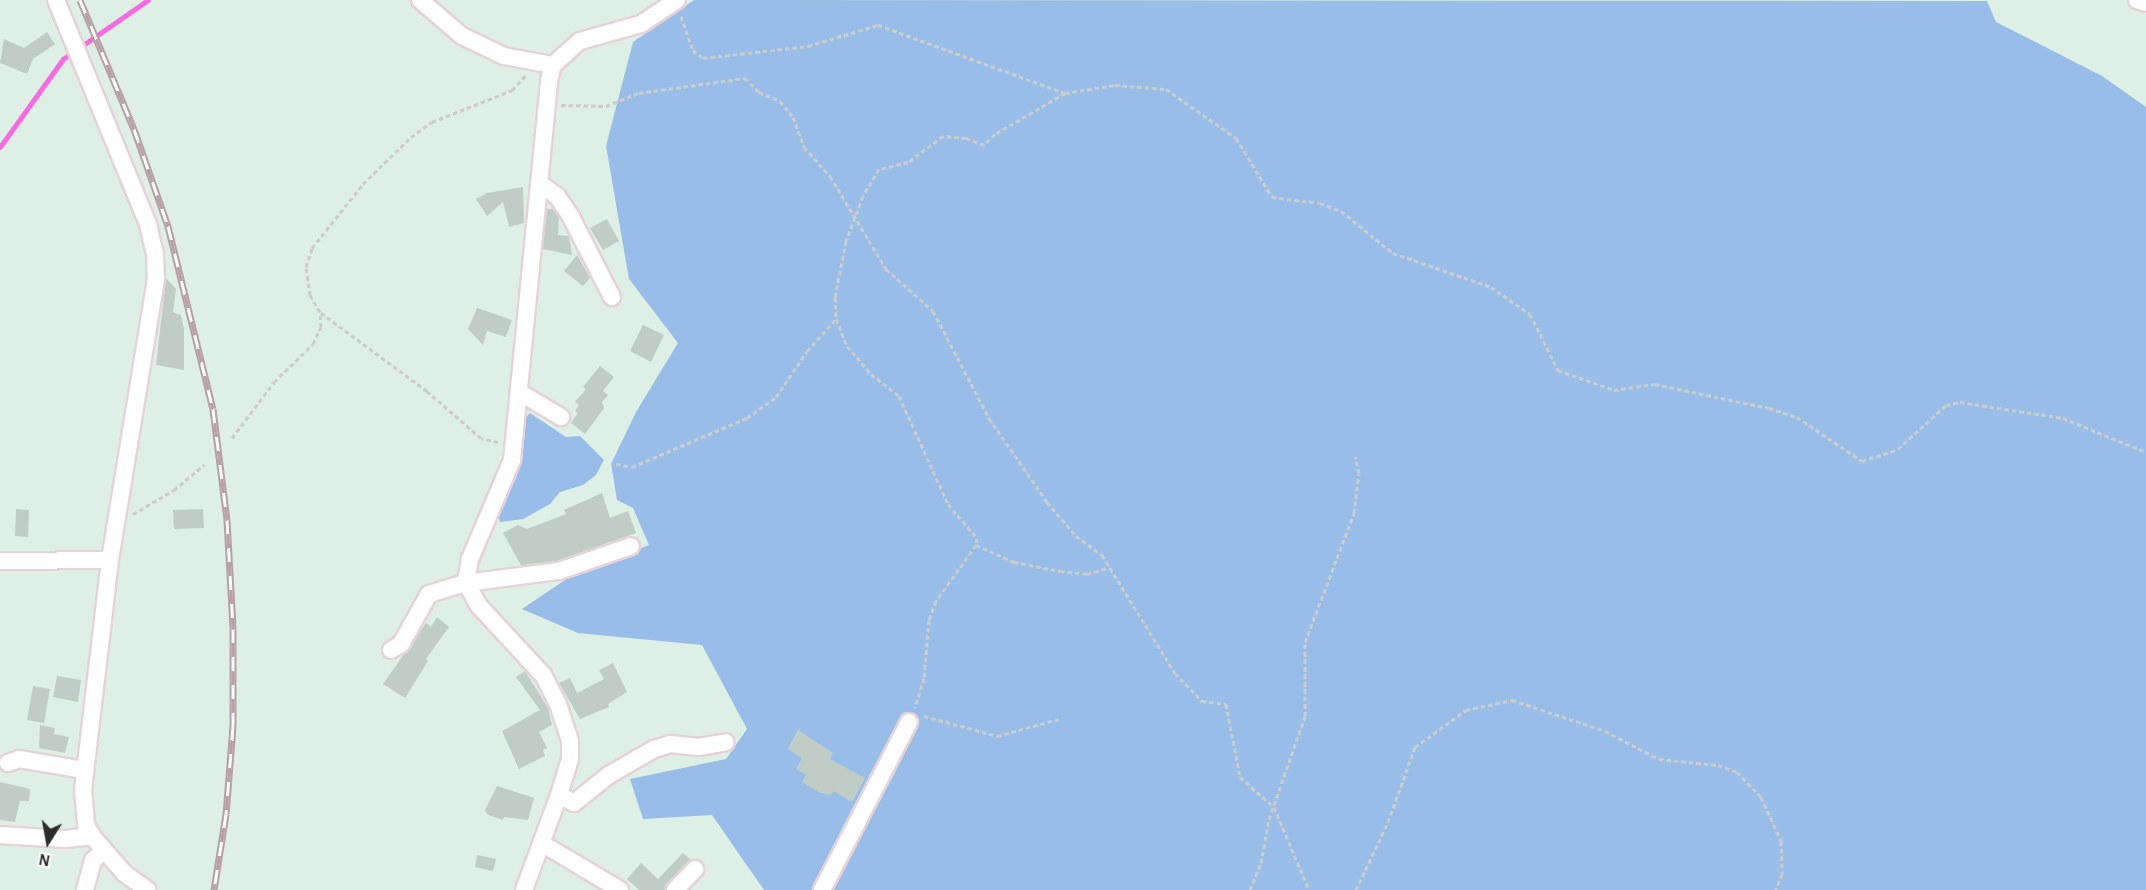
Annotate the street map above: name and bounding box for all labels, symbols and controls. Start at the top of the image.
north arrow [18,812,78,872]
text: N [38,851,52,869]

